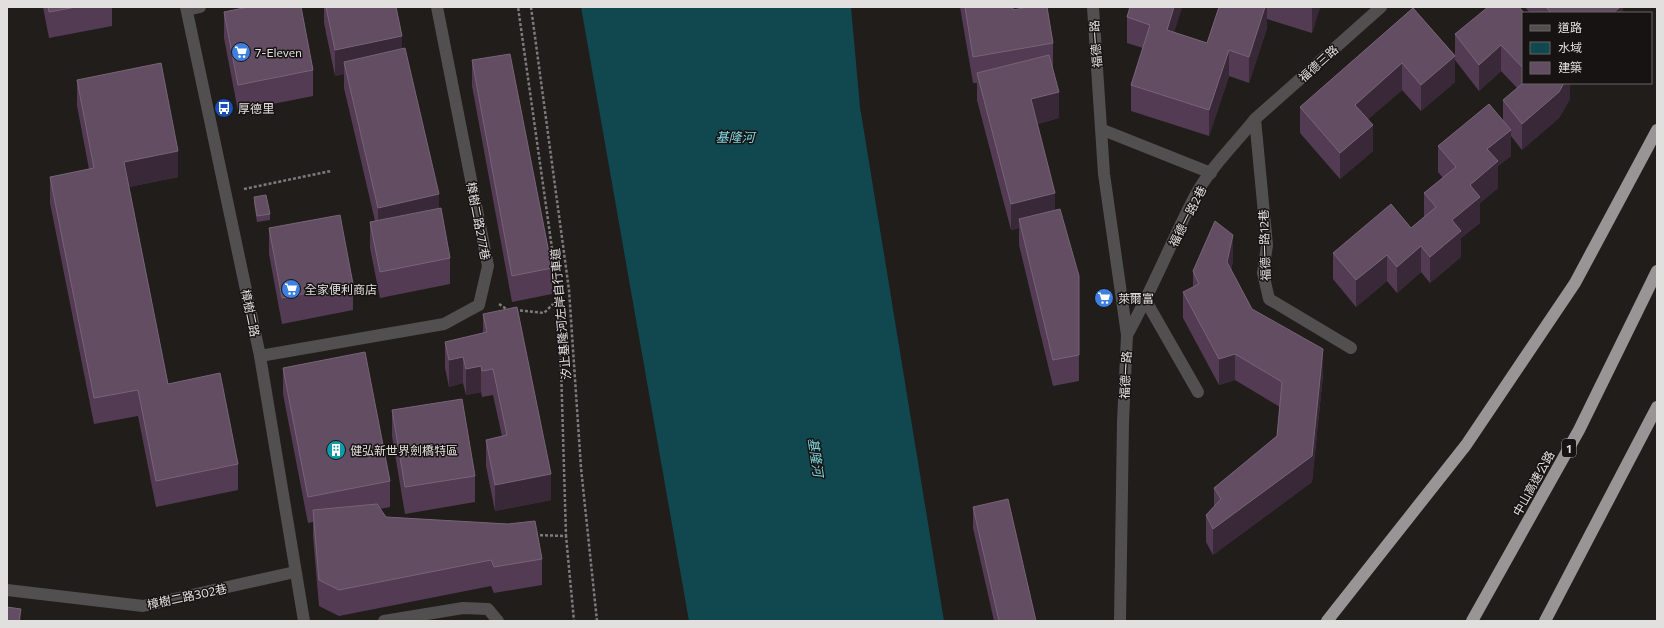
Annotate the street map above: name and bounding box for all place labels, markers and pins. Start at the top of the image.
supermarket icon: 7-Eleven [230,41,252,63]
place label: 7-Eleven [255,45,302,59]
bus stop icon: 厚德里 [213,97,235,119]
place label: 厚德里 [238,101,274,115]
supermarket icon: 全家便利商店 [280,278,302,300]
place label: 全家便利商店 [305,282,377,296]
supermarket icon: 萊爾富 [1093,287,1115,309]
place label: 萊爾富 [1118,291,1154,305]
building icon: 健弘新世界劍橋特區 [325,439,347,461]
place label: 健弘新世界劍橋特區 [350,443,458,457]

